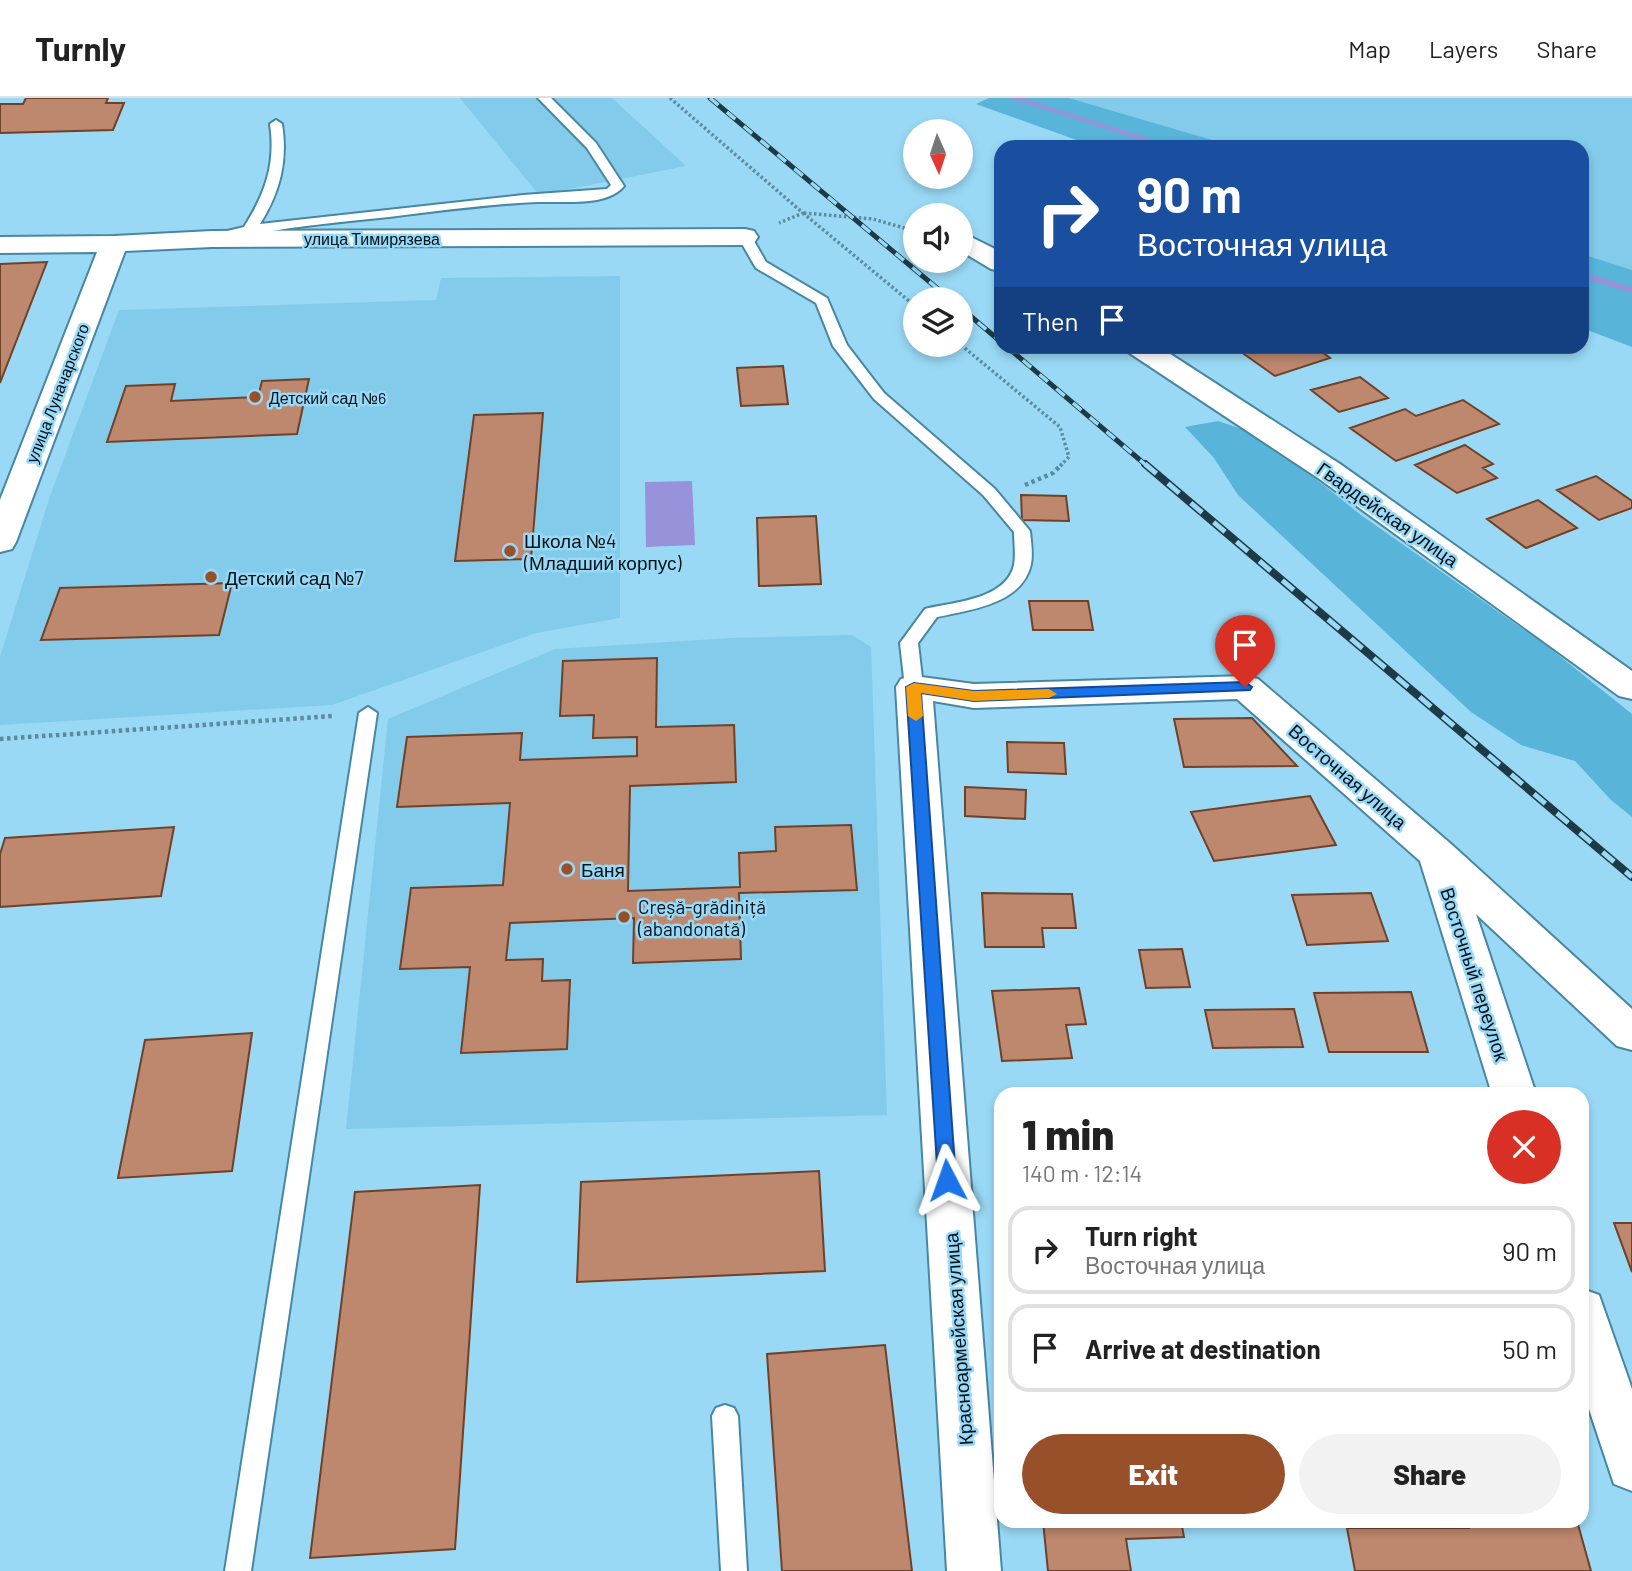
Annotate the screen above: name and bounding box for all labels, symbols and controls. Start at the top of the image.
text: Turnly [35,28,126,68]
text: Map [1348,34,1391,63]
text: Layers [1429,34,1498,63]
text: Share [1536,34,1597,63]
north arrow [903,119,973,189]
map controls [903,119,973,357]
text: 90 m [1137,164,1242,223]
icon: right [1022,168,1113,259]
button: sound [903,203,973,273]
text: Восточная улица [1137,224,1387,262]
street label: улица Тимирязева [304,229,440,248]
button: layers [903,287,973,357]
icon: arrive [1093,301,1131,339]
text: Then [1022,305,1079,336]
street label: улица Луначарского [22,320,92,465]
place label: Детский сад №6 [269,388,386,407]
marker: Детский сад №6 [247,389,263,405]
street label: Гвардейская улица [1313,457,1463,572]
place label: Школа №4 (Младший корпус) [523,529,683,574]
marker: Школа №4 (Младший корпус) [502,543,518,559]
place label: Детский сад №7 [225,566,363,589]
marker: Детский сад №7 [203,569,219,585]
pin [1215,615,1275,687]
icon: arrive [1226,626,1264,664]
street label: Восточная улица [1284,719,1412,834]
place label: Баня [581,858,625,881]
marker: Баня [559,861,575,877]
street label: Восточный переулок [1436,884,1514,1064]
place label: Creșă-grădiniță (abandonată) [637,895,766,940]
marker: Creșă-grădiniță (abandonată) [616,909,632,925]
text: 1 min [1022,1108,1114,1158]
button: close [1487,1110,1561,1184]
position arrow [910,1143,984,1217]
text: 140 m · 12:14 [1022,1159,1142,1187]
text: Turn right [1085,1220,1198,1251]
street label: Красноармейская улица [939,1231,977,1446]
icon: right [1026,1231,1064,1269]
text: 90 m [1502,1235,1557,1266]
text: Восточная улица [1085,1251,1265,1279]
icon: arrive [1026,1329,1064,1367]
text: Arrive at destination [1085,1333,1321,1364]
text: 50 m [1502,1333,1557,1364]
button: Exit [1022,1434,1285,1514]
button: Share [1299,1434,1561,1514]

